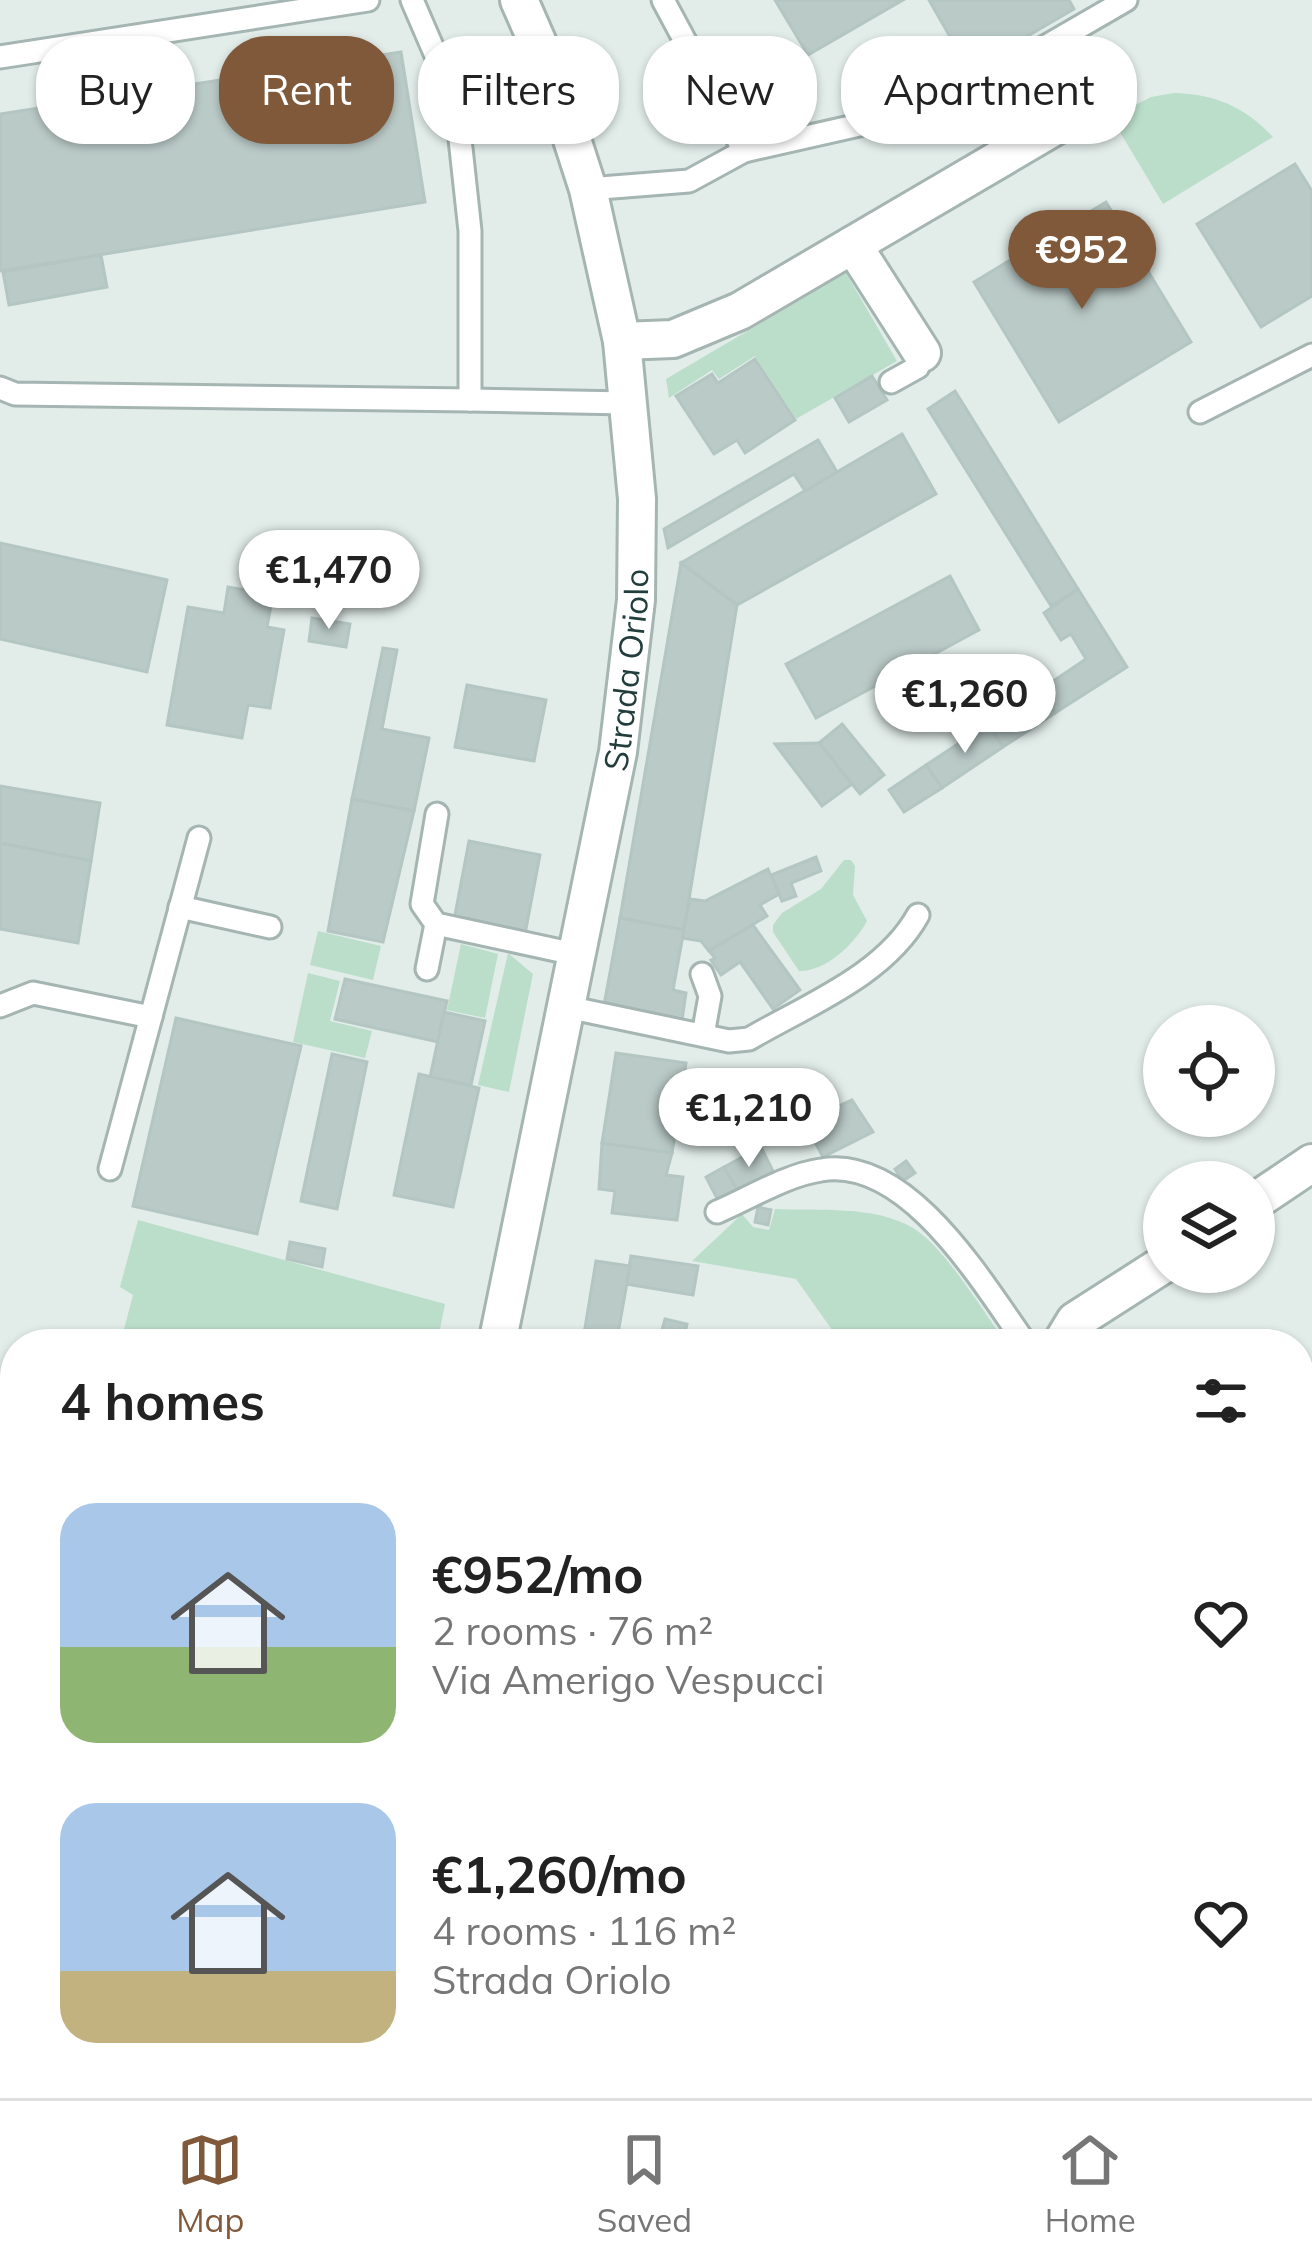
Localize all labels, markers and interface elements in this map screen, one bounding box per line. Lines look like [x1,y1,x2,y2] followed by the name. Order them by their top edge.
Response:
[36,36,195,144] chip: Buy
[219,36,394,144] chip: Rent
[418,36,619,144] chip: Filters
[643,36,817,144] chip: New
[841,36,1137,144] chip: Apartment
[1011,210,1153,312] pin: €952
[1035,224,1129,273] text: €952
[231,530,427,632] pin: €1,470
[266,544,392,593] text: €1,470
[594,569,656,774] street label: Strada Oriolo
[867,654,1063,756] pin: €1,260
[902,668,1028,717] text: €1,260
[1143,1005,1275,1293] map controls
[1143,1005,1275,1137] button: locate
[651,1068,847,1170] pin: €1,210
[686,1082,812,1131] text: €1,210
[1143,1161,1275,1293] button: layers
[1188,1368,1254,1434] icon: filters
[60,1369,265,1433] text: 4 homes
[432,1542,644,1606] text: €952/mo
[156,1551,300,1695] icon: home
[1188,1590,1254,1656] icon: heart
[432,1606,713,1655] text: 2 rooms · 76 m²
[432,1655,825,1704] text: Via Amerigo Vespucci
[432,1842,687,1906] text: €1,260/mo
[156,1851,300,1995] icon: home
[1188,1890,1254,1956] icon: heart
[432,1906,736,1955] text: 4 rooms · 116 m²
[432,1955,672,2004] text: Strada Oriolo
[176,2127,244,2240] tab: Map
[597,2127,692,2240] tab: Saved
[1045,2127,1136,2240] tab: Home

